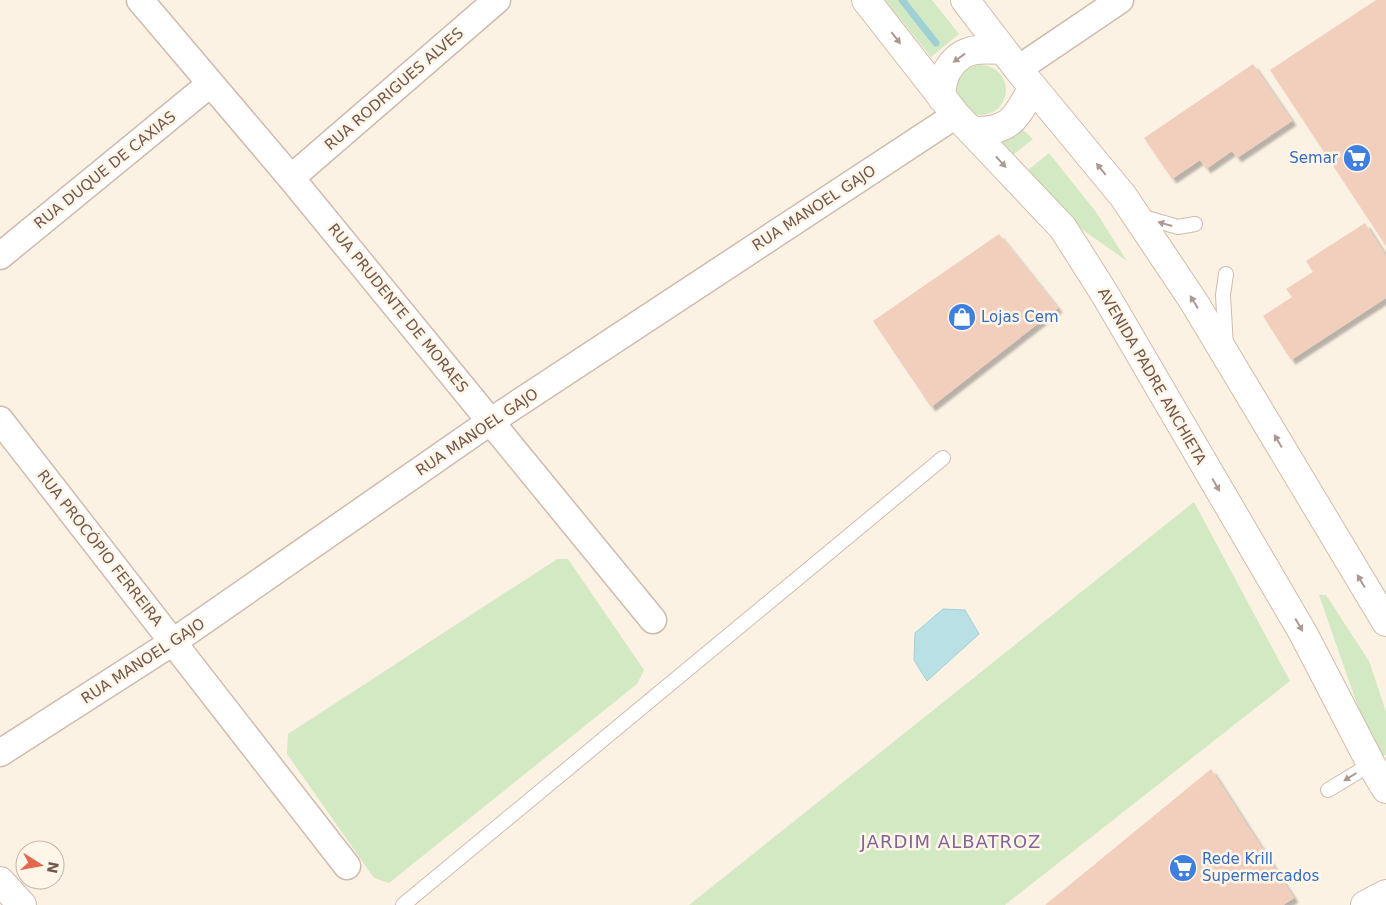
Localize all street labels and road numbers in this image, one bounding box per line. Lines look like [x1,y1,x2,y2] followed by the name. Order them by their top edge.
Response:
[321,24,467,154] street label: RUA RODRIGUES ALVES
[31,107,179,233] street label: RUA DUQUE DE CAXIAS
[749,161,879,255] street label: RUA MANOEL GAJO
[324,220,472,396] street label: RUA PRUDENTE DE MORAES
[1094,284,1210,468] street label: AVENIDA PADRE ANCHIETA
[413,384,541,480] street label: RUA MANOEL GAJO
[34,466,168,630] street label: RUA PROCÓPIO FERREIRA
[78,614,208,708] street label: RUA MANOEL GAJO

